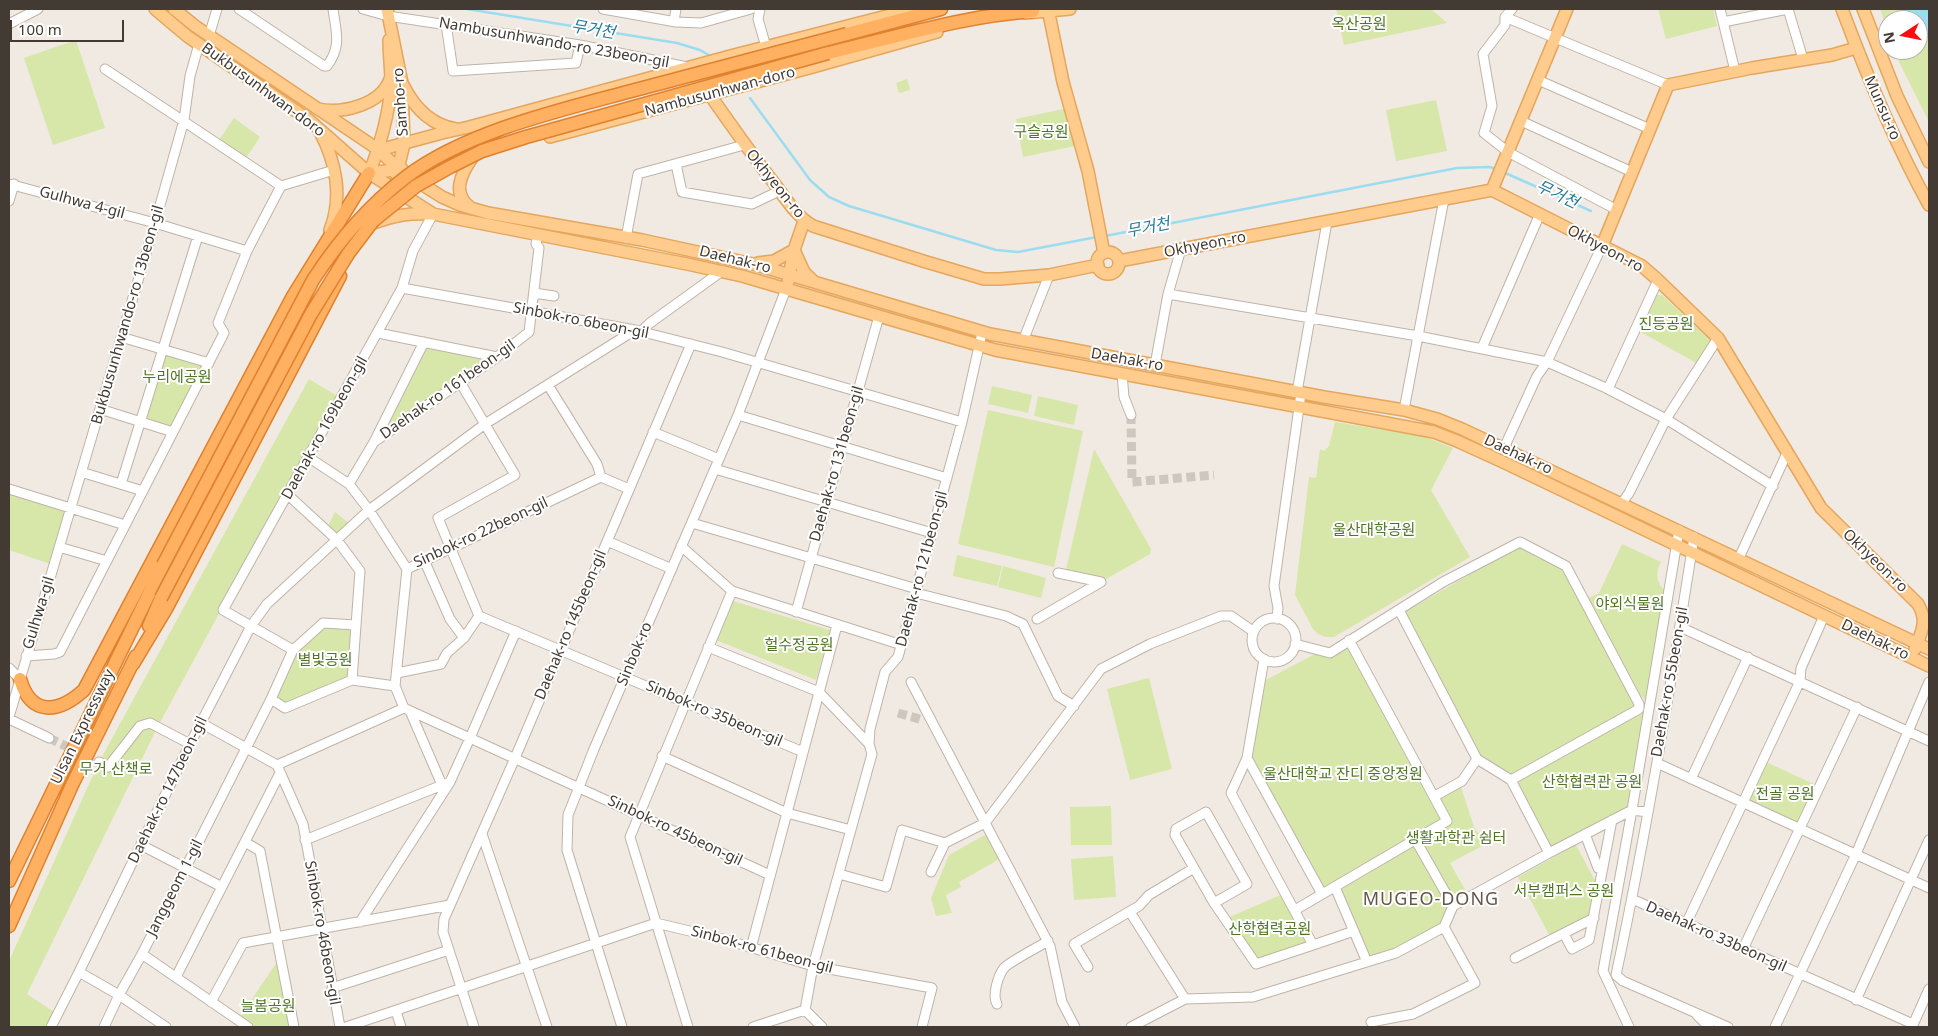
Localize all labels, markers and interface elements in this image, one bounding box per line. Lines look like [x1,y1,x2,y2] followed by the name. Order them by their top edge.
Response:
[12,10,126,42] scale bar
[1878,10,1928,60] north arrow
[437,14,671,72] street label: Nambusunhwando-ro 23beon-gil
[1331,16,1387,34] park label: 옥산공원
[570,17,616,43] water label: 무거천
[18,19,62,39] text: 100 m
[1878,30,1899,45] text: N
[198,39,328,141] street label: Bukbusunhwan-doro
[643,63,797,121] street label: Nambusunhwan-doro
[390,67,412,137] street label: Samho-ro
[1860,73,1904,143] street label: Munsu-ro
[1013,124,1069,142] park label: 구슬공원
[742,146,808,222] street label: Okhyeon-ro
[1533,177,1581,213] water label: 무거천
[37,183,127,223] street label: Gulhwa 4-gil
[88,203,168,427] street label: Bukbusunhwando-ro 13beon-gil
[1124,214,1172,242] water label: 무거천
[1564,222,1646,276] street label: Okhyeon-ro
[1162,228,1248,262] street label: Okhyeon-ro
[697,242,773,278] street label: Daehak-ro
[512,299,650,343] street label: Sinbok-ro 6beon-gil
[1638,316,1694,334] park label: 진등공원
[377,337,519,443] street label: Daehak-ro 161beon-gil
[1089,345,1165,375] street label: Daehak-ro
[278,353,372,503] street label: Daehak-ro 169beon-gil
[143,369,211,387] park label: 누리에공원
[806,384,868,544] street label: Daehak-ro 131beon-gil
[1481,431,1555,479] street label: Daehak-ro
[892,489,952,649] street label: Daehak-ro 121beon-gil
[411,494,551,572] street label: Sinbok-ro 22beon-gil
[1333,522,1415,540] park label: 울산대학공원
[1839,526,1911,596] street label: Okhyeon-ro
[531,547,611,703] street label: Daehak-ro 145beon-gil
[19,574,59,652] street label: Gulhwa-gil
[1596,596,1664,614] park label: 야외식물원
[1648,605,1692,759] street label: Daehak-ro 55beon-gil
[1838,616,1912,664] street label: Daehak-ro
[614,619,656,689] street label: Sinbok-ro
[765,637,833,655] park label: 헐수정공원
[297,652,353,670] park label: 별빛공원
[47,667,119,787] street label: Ulsan Expressway
[643,677,785,751] street label: Sinbok-ro 35beon-gil
[125,714,211,866] street label: Daehak-ro 147beon-gil
[80,761,152,779] park label: 무거 산책로
[1263,766,1423,784] park label: 울산대학교 잔디 중앙정원
[1542,774,1642,792] park label: 산학협력관 공원
[1755,786,1815,804] park label: 전골 공원
[605,792,745,870] street label: Sinbok-ro 45beon-gil
[1406,830,1506,848] park label: 생활과학관 쉼터
[143,837,207,939] street label: Janggeom 1-gil
[300,859,344,1007] street label: Sinbok-ro 46beon-gil
[1514,883,1614,901] park label: 서부캠퍼스 공원
[1362,889,1500,911] district label: MUGEO-DONG
[1643,898,1789,976] street label: Daehak-ro 33beon-gil
[1229,921,1311,939] park label: 산학협력공원
[689,922,835,978] street label: Sinbok-ro 61beon-gil
[240,998,296,1016] park label: 늘봄공원

